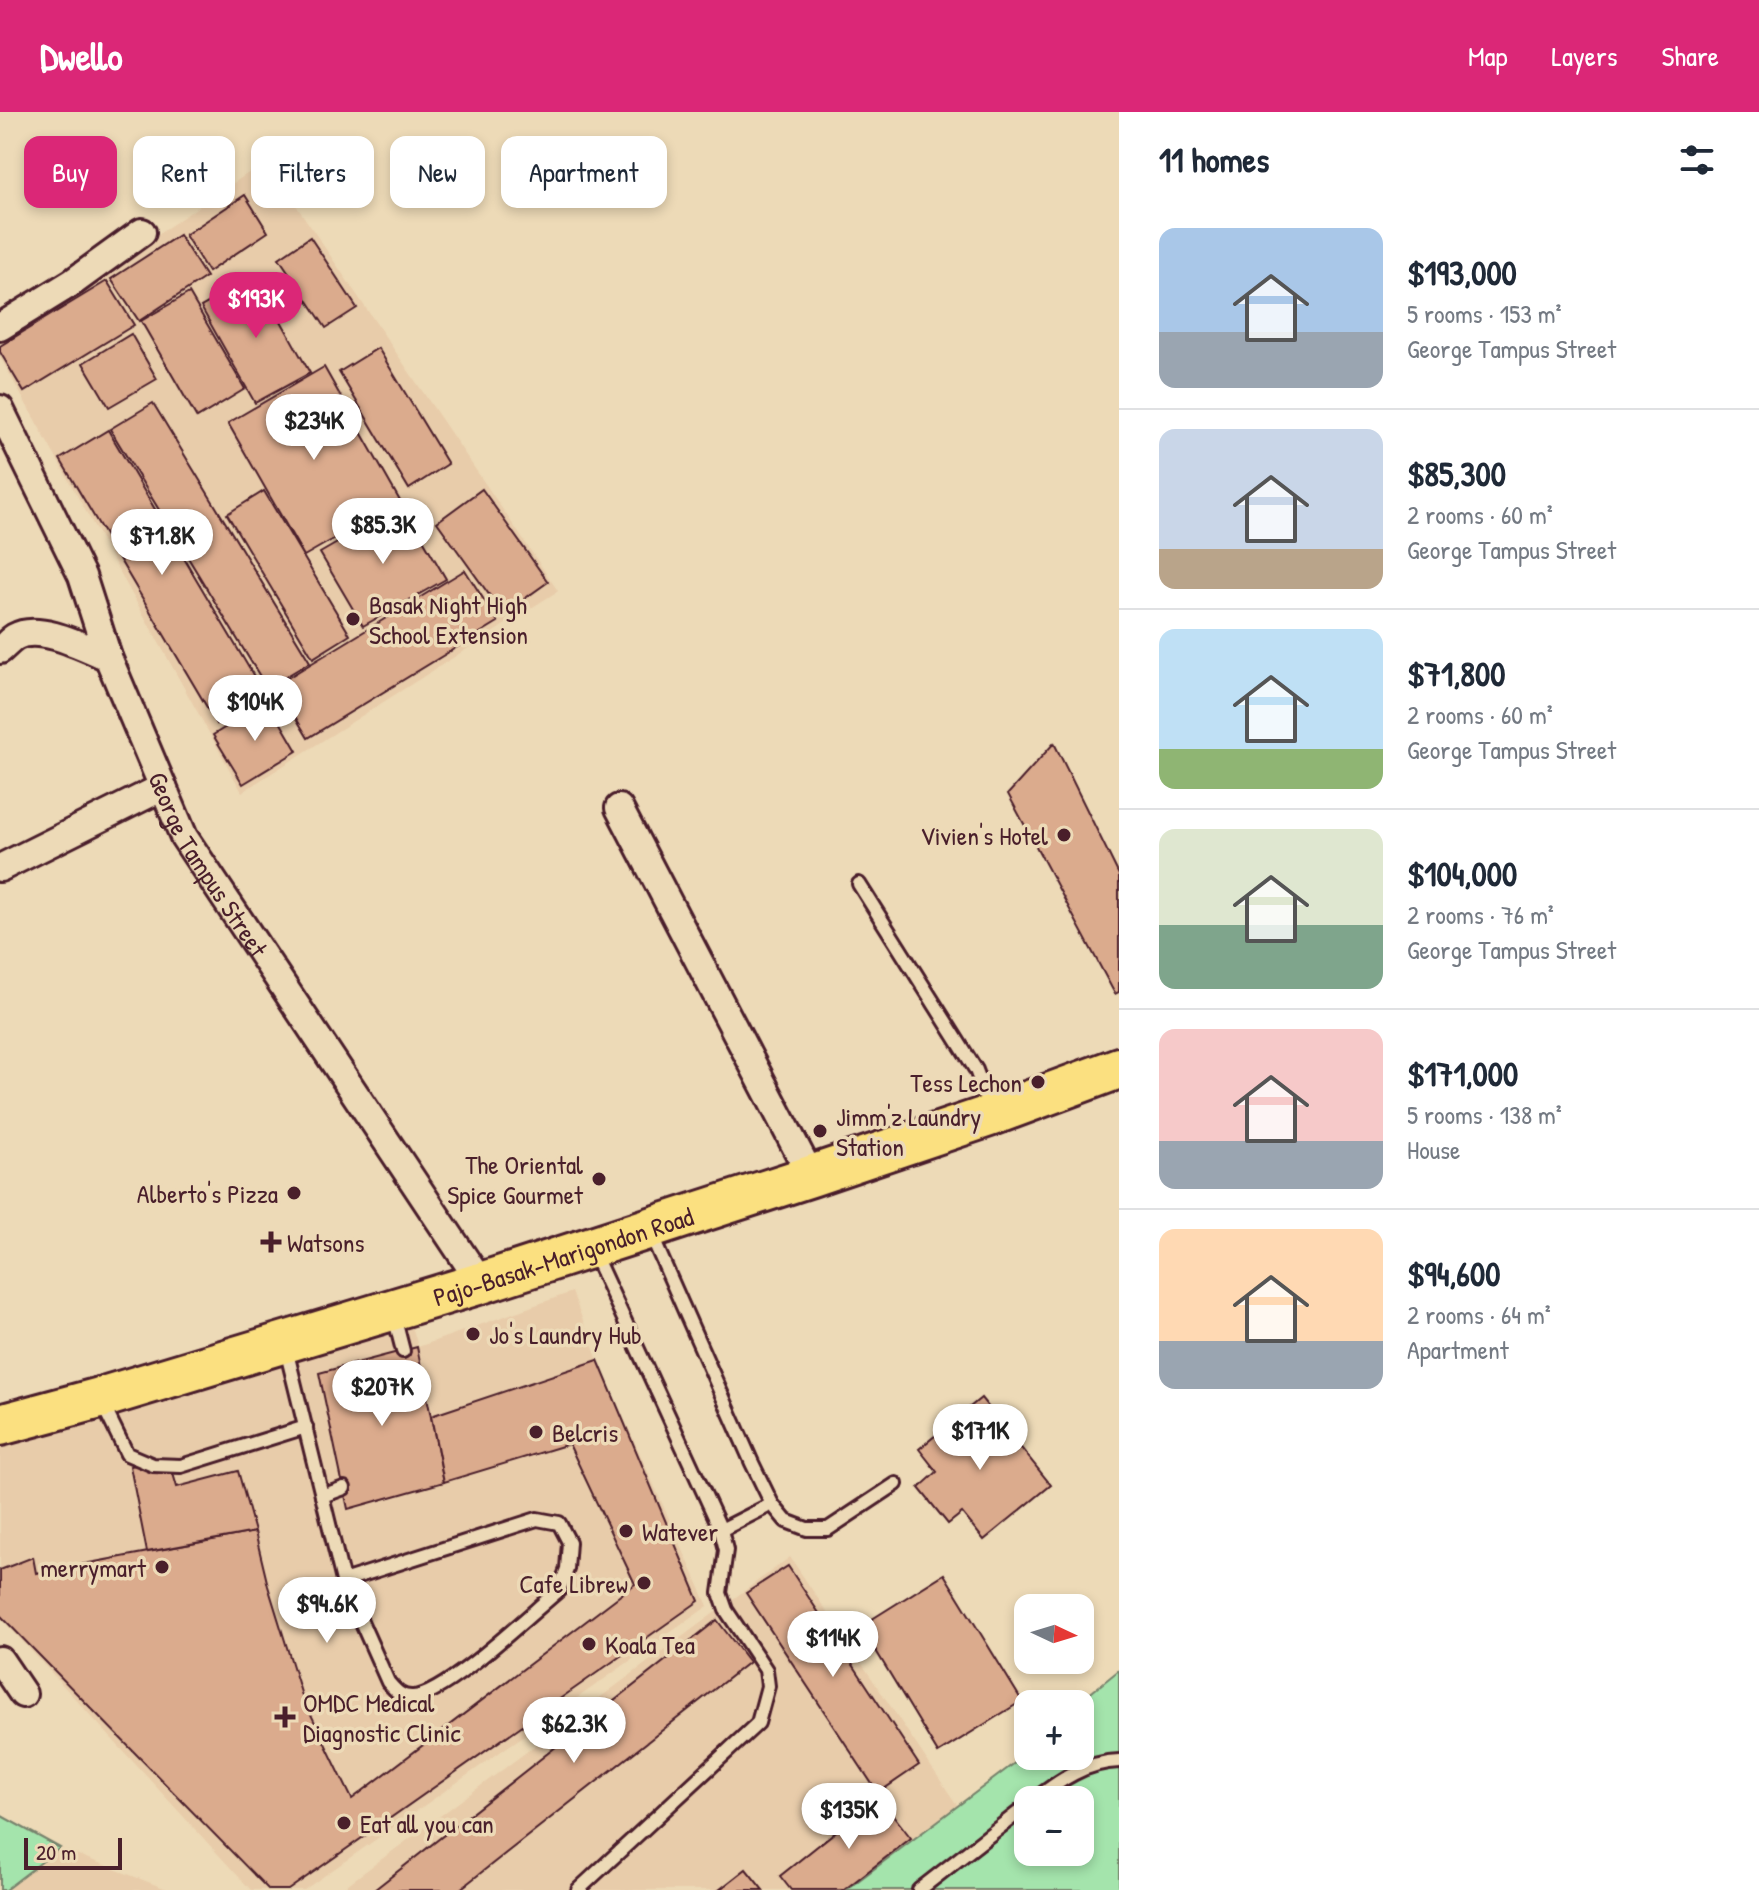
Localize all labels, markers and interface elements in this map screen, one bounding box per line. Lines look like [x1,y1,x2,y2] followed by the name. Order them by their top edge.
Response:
[40,30,122,82] text: Dwello
[1468,37,1508,75] text: Map
[1552,37,1617,75] text: Layers
[1661,37,1719,75] text: Share
[24,136,117,208] chip: Buy
[133,136,235,208] chip: Rent
[251,136,374,208] chip: Filters
[390,136,485,208] chip: New
[501,136,667,208] chip: Apartment
[1159,137,1269,183] text: 11 homes
[1675,138,1719,182] icon: filters
[1407,250,1517,296] text: $193,000
[1223,260,1319,356] icon: home
[200,272,312,340] pin: $193K
[227,280,285,315] text: $193K
[1407,296,1562,331] text: 5 rooms · 153 m²
[1407,331,1616,366] text: George Tampus Street
[258,394,370,462] pin: $234K
[284,402,344,437] text: $234K
[1407,451,1506,497] text: $85,300
[1223,461,1319,557] icon: home
[1407,497,1553,532] text: 2 rooms · 60 m²
[318,498,448,566] pin: $85.3K
[350,506,416,541] text: $85.3K
[97,509,227,577] pin: $71.8K
[129,517,195,552] text: $71.8K
[1407,532,1616,567] text: George Tampus Street
[369,587,528,652] place label: Basak Night High School Extension
[344,610,362,628] marker: Basak Night High School Extension
[1407,651,1505,697] text: $71,800
[1223,661,1319,757] icon: home
[199,675,311,743] pin: $104K
[226,683,284,718] text: $104K
[1407,697,1553,732] text: 2 rooms · 60 m²
[1407,732,1616,767] text: George Tampus Street
[141,766,277,964] street label: George Tampus Street
[920,818,1048,853] place label: Vivien's Hotel
[1055,826,1073,844] marker: Vivien's Hotel
[1407,851,1517,897] text: $104,000
[1223,861,1319,957] icon: home
[1407,897,1554,932] text: 2 rooms · 76 m²
[1407,932,1616,967] text: George Tampus Street
[1407,1051,1518,1097] text: $171,000
[1223,1061,1319,1157] icon: home
[910,1065,1022,1100] place label: Tess Lechon
[1029,1073,1047,1091] marker: Tess Lechon
[1407,1097,1562,1132] text: 5 rooms · 138 m²
[836,1099,981,1164] place label: Jimm'z Laundry Station
[811,1122,829,1140] marker: Jimm'z Laundry Station
[1407,1132,1460,1167] text: House
[447,1147,584,1212] place label: The Oriental Spice Gourmet
[590,1170,608,1188] marker: The Oriental Spice Gourmet
[137,1176,278,1211] place label: Alberto's Pizza
[285,1184,303,1202] marker: Alberto's Pizza
[429,1198,698,1314] street label: Pajo-Basak-Marigondon Road
[287,1225,364,1260] place label: Watsons
[262,1233,280,1251] marker: Watsons
[1407,1251,1500,1297] text: $94,600
[1223,1261,1319,1357] icon: home
[1407,1297,1551,1332] text: 2 rooms · 64 m²
[489,1317,642,1352] place label: Jo's Laundry Hub
[464,1325,482,1343] marker: Jo's Laundry Hub
[1407,1332,1509,1367] text: Apartment
[326,1360,438,1428] pin: $207K
[350,1368,414,1403] text: $207K
[924,1404,1036,1472] pin: $171K
[951,1412,1009,1447] text: $171K
[552,1415,618,1450] place label: Belcris
[527,1423,545,1441] marker: Belcris
[642,1514,718,1549] place label: Watever
[617,1522,635,1540] marker: Watever
[40,1550,147,1585] place label: merrymart
[153,1558,171,1576] marker: merrymart
[519,1566,628,1601] place label: Cafe Librew
[635,1574,653,1592] marker: Cafe Librew
[262,1577,392,1645] pin: $94.6K
[296,1585,358,1620] text: $94.6K
[1014,1594,1094,1674] north arrow
[1014,1594,1094,1866] map controls
[777,1611,889,1679] pin: $114K
[805,1619,861,1654] text: $114K
[605,1627,695,1662] place label: Koala Tea
[580,1635,598,1653] marker: Koala Tea
[303,1685,461,1750] place label: OMDC Medical Diagnostic Clinic
[1014,1690,1094,1770] button: +
[509,1697,639,1765] pin: $62.3K
[541,1705,607,1740] text: $62.3K
[274,1706,296,1728] marker: OMDC Medical Diagnostic Clinic
[793,1783,905,1851] pin: $135K
[1014,1786,1094,1866] button: −
[820,1791,878,1826] text: $135K
[360,1806,494,1841] place label: Eat all you can
[335,1814,353,1832] marker: Eat all you can
[24,1834,122,1870] scale bar
[36,1837,76,1867] text: 20 m

